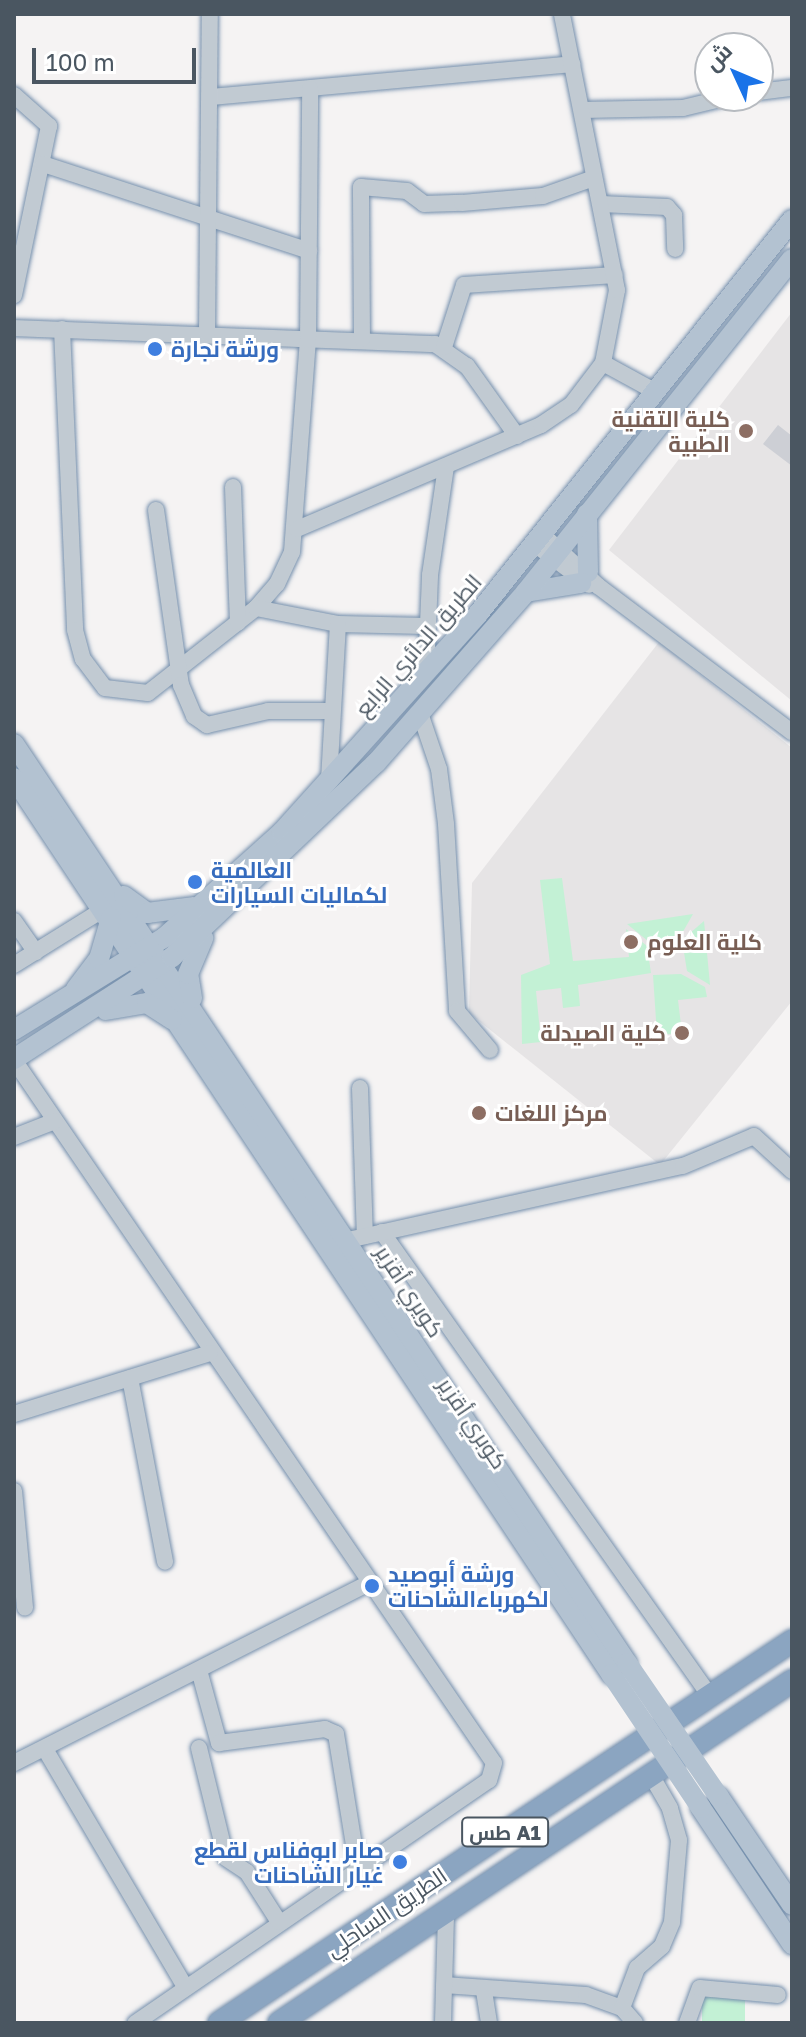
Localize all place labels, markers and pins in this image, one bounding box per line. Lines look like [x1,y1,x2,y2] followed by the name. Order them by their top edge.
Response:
[171,336,279,362] place label: ورشة نجارة
[146,340,164,358] marker: ورشة نجارة
[611,405,730,456] place label: كلية التقنية الطبية
[737,422,755,440] marker: كلية التقنية الطبية
[211,856,387,908] place label: العالمية لكماليات السيارات
[186,873,204,891] marker: العالمية لكماليات السيارات
[647,929,762,955] place label: كلية العلوم
[622,933,640,951] marker: كلية العلوم
[540,1020,666,1046] place label: كلية الصيدلة
[673,1024,691,1042] marker: كلية الصيدلة
[495,1100,608,1126] place label: مركز اللغات
[470,1104,488,1122] marker: مركز اللغات
[388,1560,549,1612] place label: ورشة أبوصيد لكهرباءالشاحنات
[363,1577,381,1595] marker: ورشة أبوصيد لكهرباءالشاحنات
[194,1836,384,1888] place label: صابر ابوفناس لقطع غيار الشاحنات
[391,1853,409,1871] marker: صابر ابوفناس لقطع غيار الشاحنات

